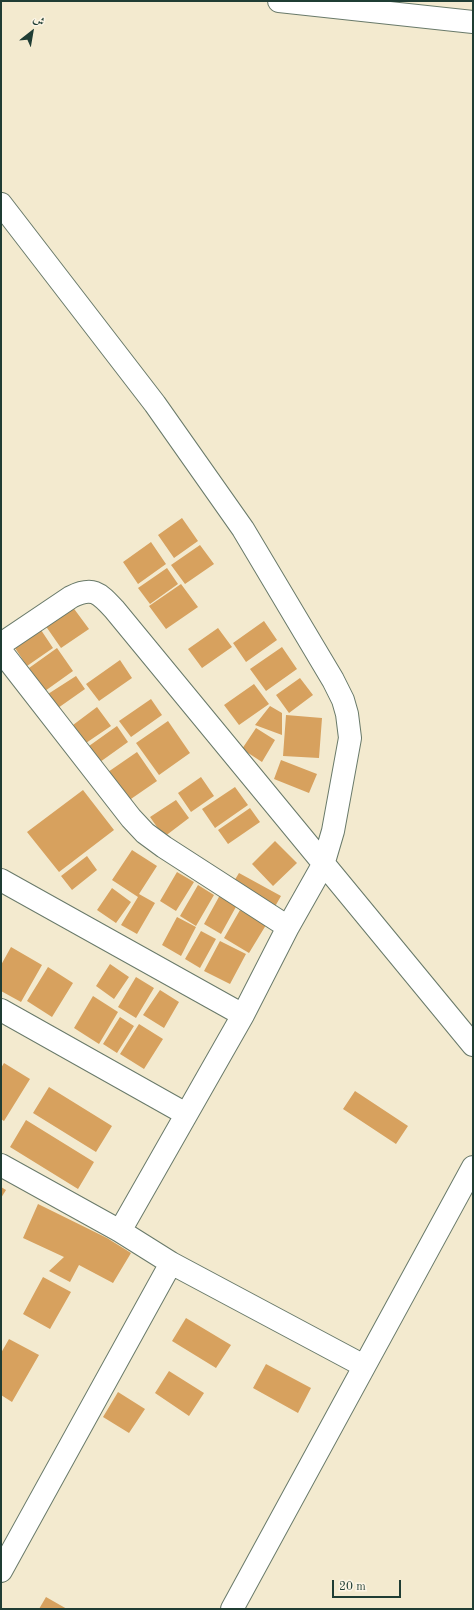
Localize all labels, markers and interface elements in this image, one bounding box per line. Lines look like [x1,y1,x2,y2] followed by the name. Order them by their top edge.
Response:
[12,12,52,52] north arrow
[31,14,46,29] text: ش
[334,1572,403,1598] scale bar
[339,1581,366,1593] text: 20 m

